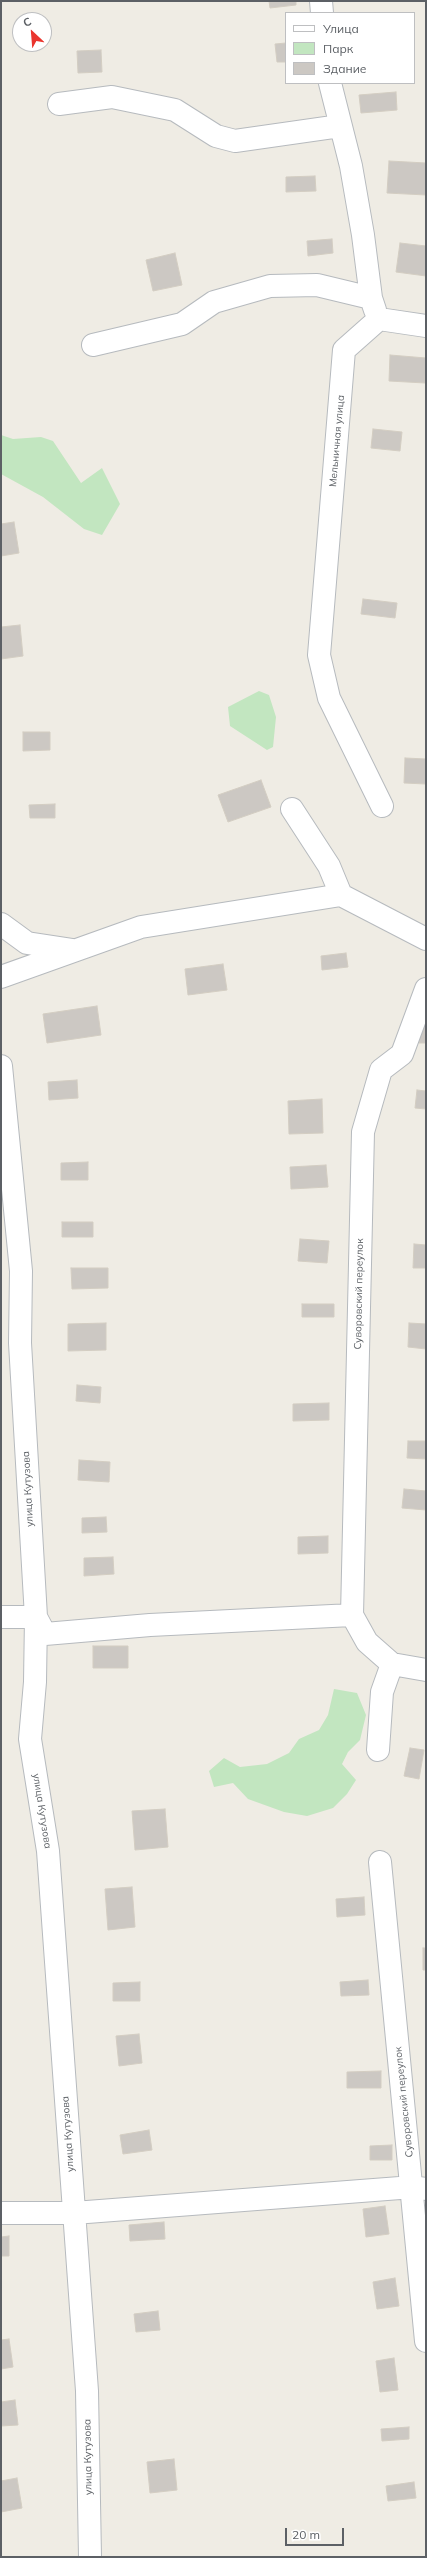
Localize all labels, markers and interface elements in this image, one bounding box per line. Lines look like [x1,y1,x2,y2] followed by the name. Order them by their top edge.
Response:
[12,12,52,52] north arrow
[285,12,415,84] legend
[21,14,34,30] text: С
[323,21,359,36] text: Улица
[323,41,353,56] text: Парк
[323,61,366,76] text: Здание
[327,394,347,488] street label: Мельничная улица
[352,1238,366,1350] street label: Суворовский переулок
[20,1451,36,1527] street label: улица Кутузова
[30,1773,54,1849] street label: улица Кутузова
[392,2046,416,2158] street label: Суворовский переулок
[59,2096,77,2172] street label: улица Кутузова
[81,2419,95,2495] street label: улица Кутузова
[287,2520,346,2546] scale bar
[292,2527,320,2542] text: 20 m

